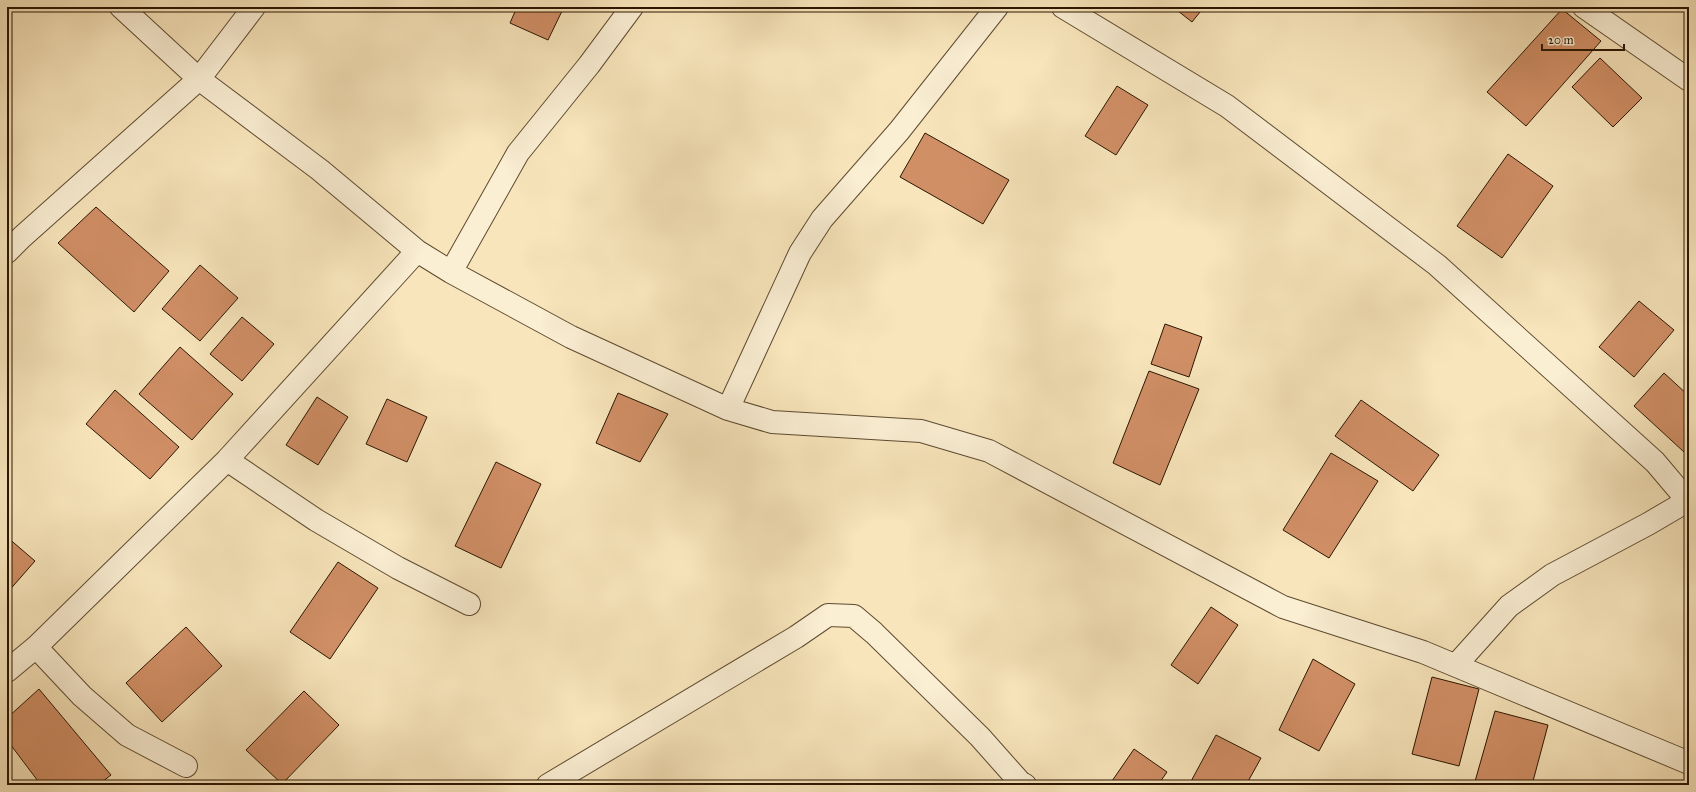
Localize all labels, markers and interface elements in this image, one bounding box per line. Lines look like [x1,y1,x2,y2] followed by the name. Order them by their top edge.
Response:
[1542,26,1624,52] scale bar
[1548,33,1574,47] text: 20 m

